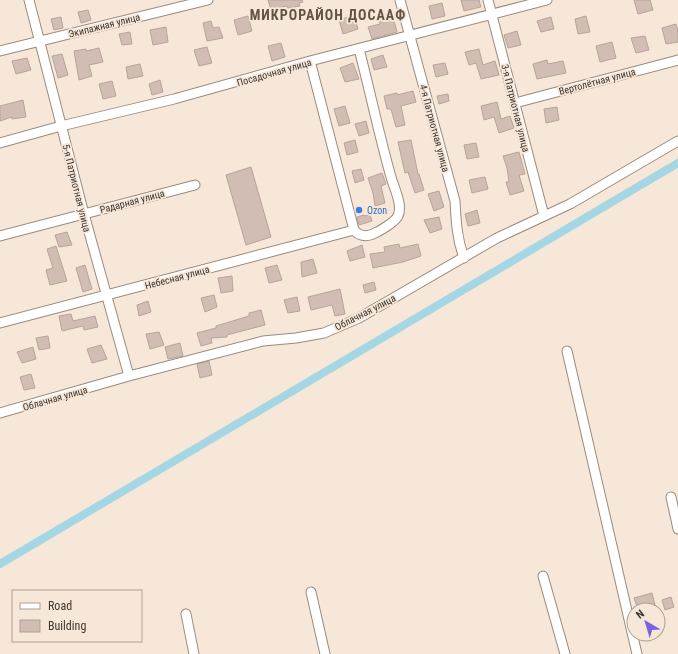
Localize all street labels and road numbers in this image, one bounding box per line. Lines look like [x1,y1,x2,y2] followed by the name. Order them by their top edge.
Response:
[67,11,141,40] street label: Экипажная улица
[236,57,313,88] street label: Посадочная улица
[499,63,532,153] street label: 3-я Патриотная улица
[558,66,637,97] street label: Вертолётная улица
[418,83,452,173] street label: 4-я Патриотная улица
[60,143,93,233] street label: 5-я Патриотная улица
[99,188,166,215] street label: Радарная улица
[144,264,211,291] street label: Небесная улица
[333,292,398,332] street label: Облачная улица
[22,384,89,413] street label: Облачная улица

